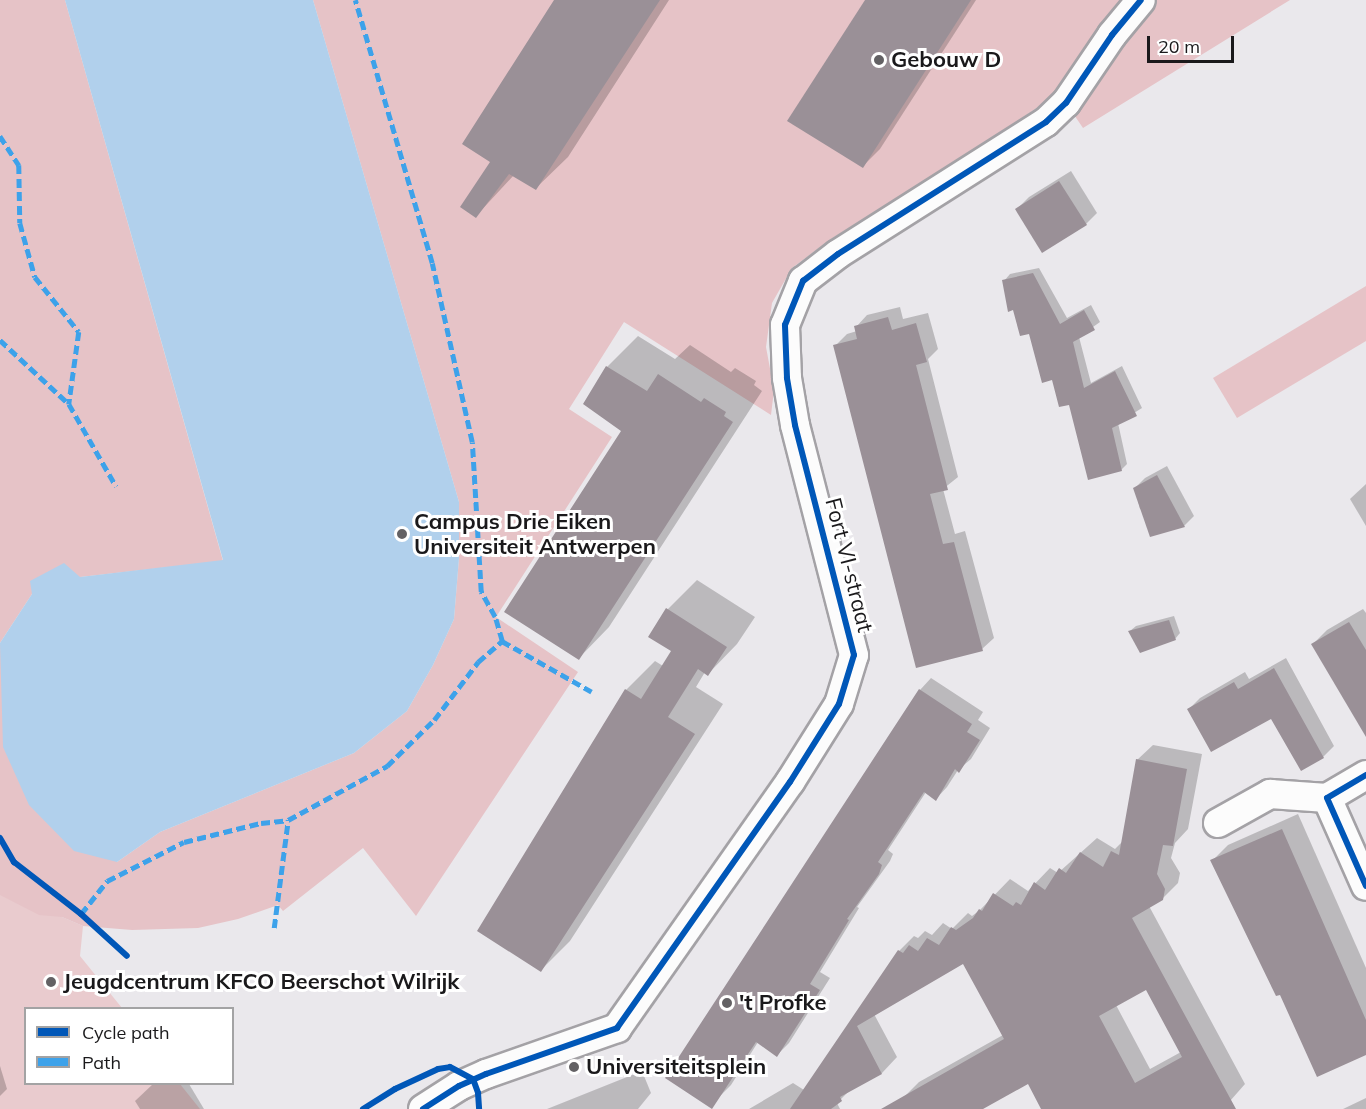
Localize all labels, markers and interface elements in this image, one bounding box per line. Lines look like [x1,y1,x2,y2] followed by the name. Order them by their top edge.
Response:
[1150,24,1237,62] scale bar
[1158,35,1200,58] text: 20 m
[891,47,1001,73] place label: Gebouw D
[872,53,886,67] marker: Gebouw D
[820,495,878,635] street label: Fort VI-straat
[414,508,656,560] place label: Campus Drie Eiken Universiteit Antwerpen
[395,527,409,541] marker: Campus Drie Eiken Universiteit Antwerpen
[63,969,459,995] place label: Jeugdcentrum KFCO Beerschot Wilrijk
[44,975,58,989] marker: Jeugdcentrum KFCO Beerschot Wilrijk
[739,990,827,1016] place label: 't Profke
[720,996,734,1010] marker: 't Profke
[24,1007,234,1085] legend
[82,1021,169,1044] text: Cycle path
[82,1051,121,1074] text: Path
[586,1054,766,1080] place label: Universiteitsplein
[567,1060,581,1074] marker: Universiteitsplein

